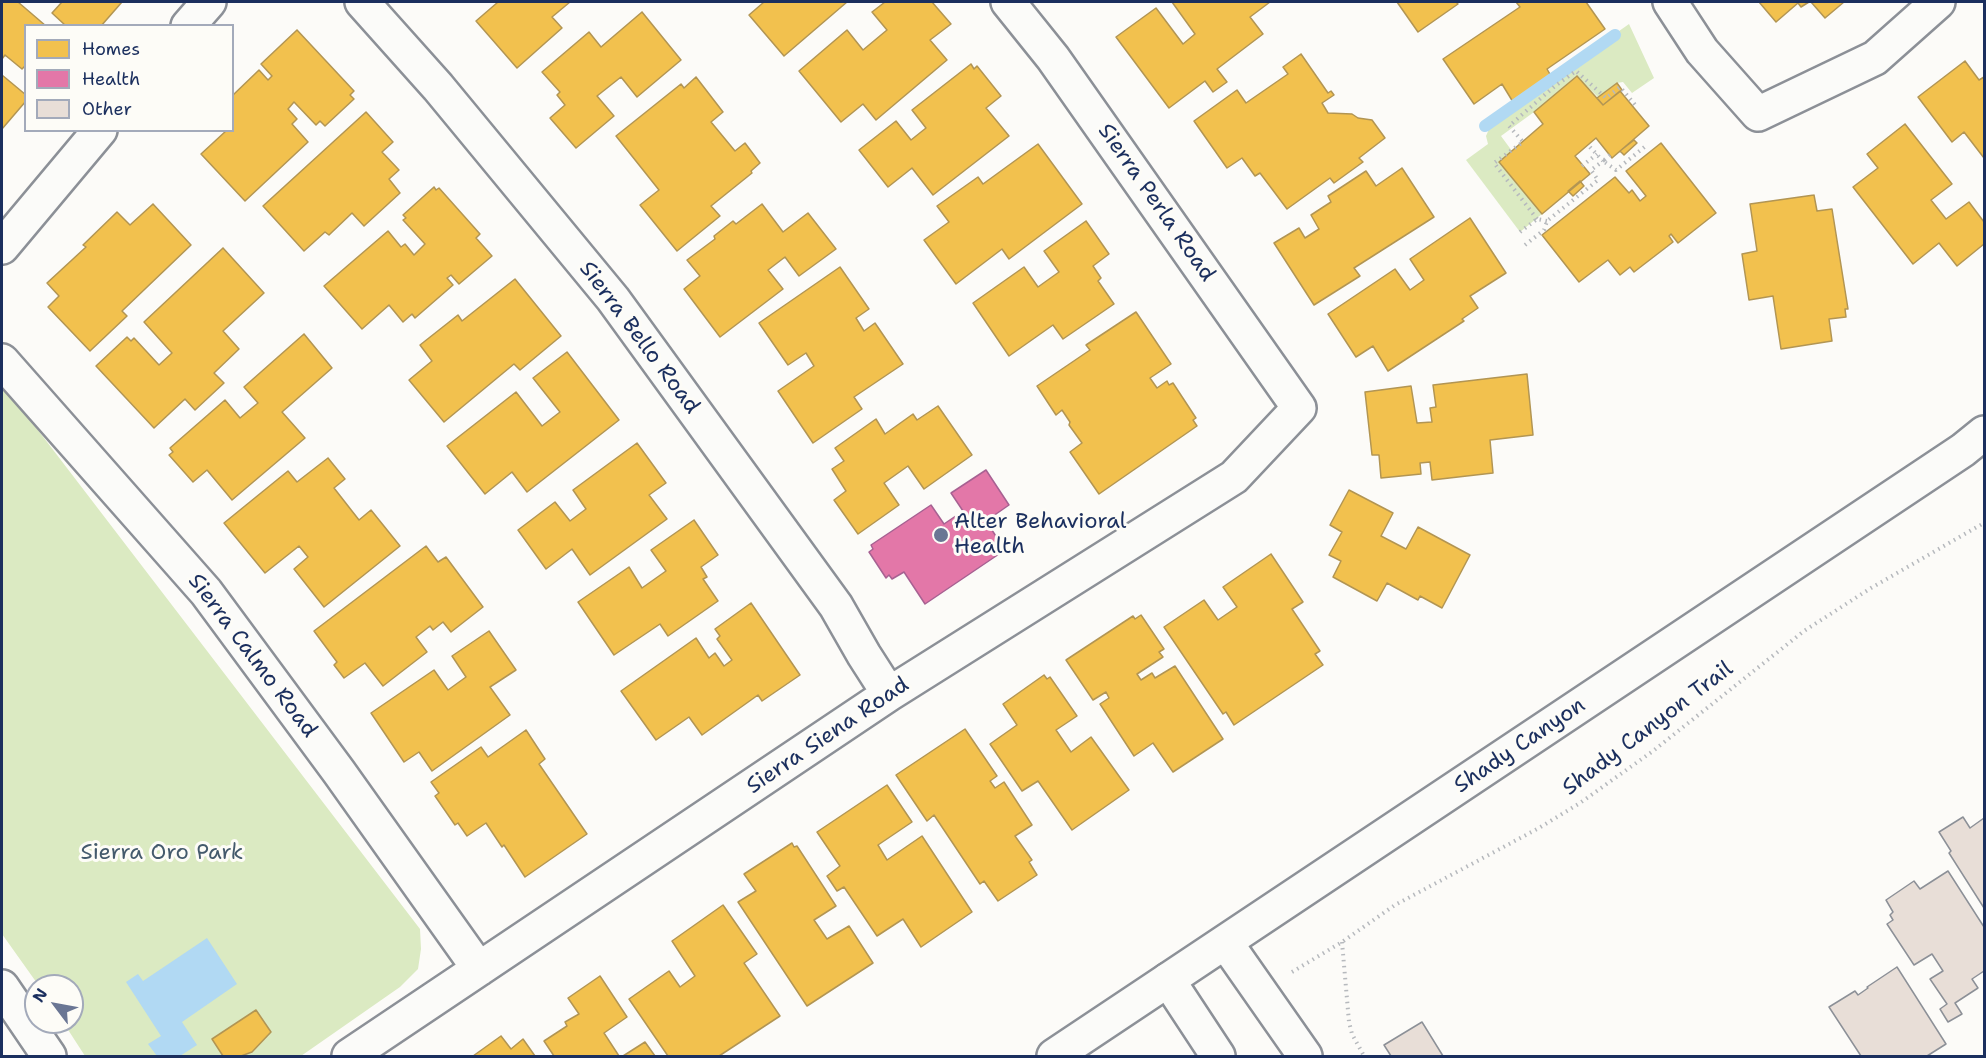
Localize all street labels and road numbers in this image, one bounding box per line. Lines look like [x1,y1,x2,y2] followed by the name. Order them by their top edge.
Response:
[1092,119,1220,287] street label: Sierra Perla Road
[573,257,705,419] street label: Sierra Bello Road
[182,569,322,743] street label: Sierra Calmo Road
[1557,656,1739,802] street label: Shady Canyon Trail
[742,672,914,800] street label: Sierra Siena Road
[1449,692,1591,800] street label: Shady Canyon

